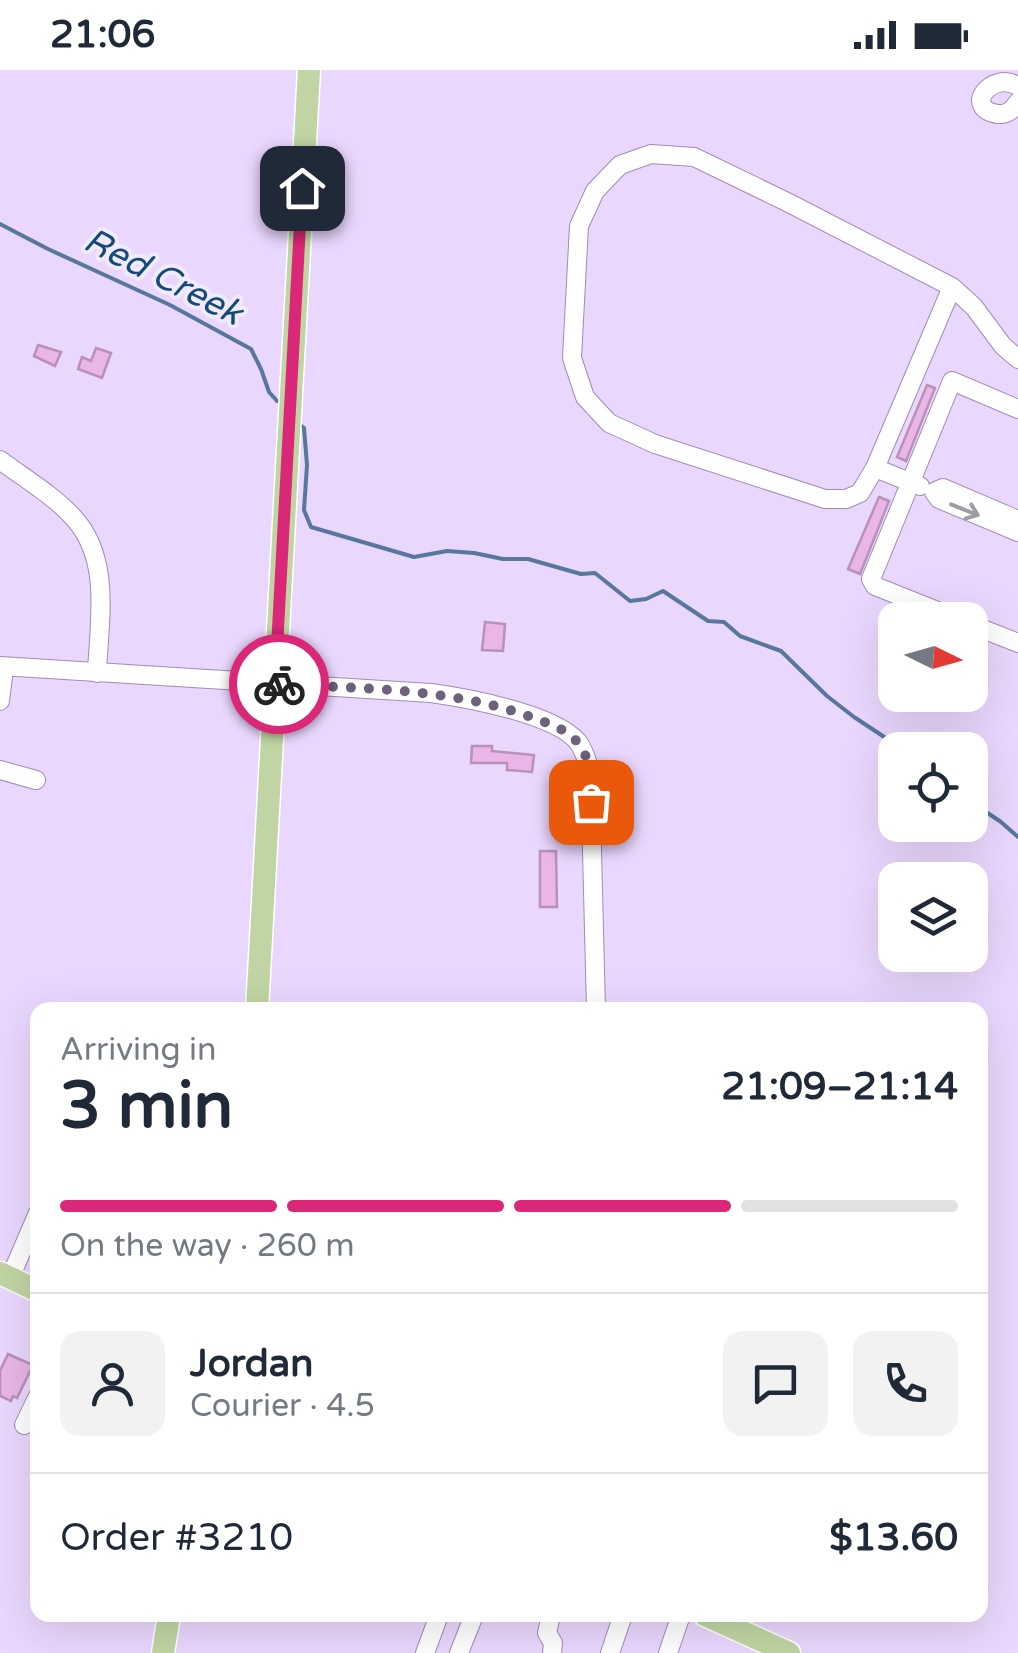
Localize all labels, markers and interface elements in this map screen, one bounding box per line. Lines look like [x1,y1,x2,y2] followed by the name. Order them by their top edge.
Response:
[50,12,155,58] text: 21:06
[260,146,345,231] pin
[275,161,330,216] icon: home
[77,219,252,336] water label: Red Creek
[949,502,979,520] one-way arrow
[878,602,988,712] north arrow
[878,602,988,972] map controls
[229,634,329,734] courier
[252,657,307,712] icon: bike
[878,732,988,842] button: locate
[549,760,634,845] pin
[564,775,619,830] icon: bag
[878,862,988,972] button: layers
[60,1031,217,1069] text: Arriving in
[721,1064,958,1110] text: 21:09–21:14
[60,1067,233,1146] text: 3 min
[60,1227,355,1265] text: On the way · 260 m
[60,1331,165,1436] button: person
[723,1331,828,1436] button: chat
[853,1331,958,1436] button: phone
[190,1341,313,1387] text: Jordan
[190,1387,375,1425] text: Courier · 4.5
[60,1515,293,1561] text: Order #3210
[829,1515,958,1561] text: $13.60

